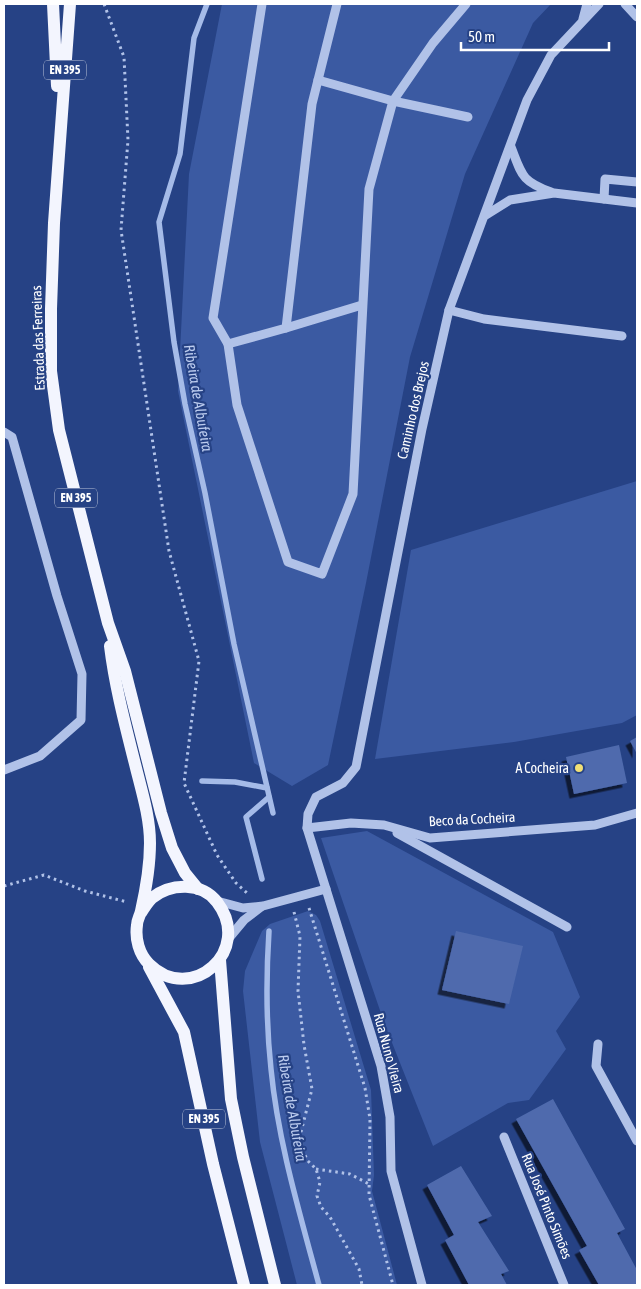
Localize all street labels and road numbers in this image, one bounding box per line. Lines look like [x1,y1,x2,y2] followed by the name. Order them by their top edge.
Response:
[44,60,86,80] road number: EN 395
[28,285,48,391] street label: Estrada das Ferreiras
[394,359,432,461] street label: Caminho dos Brejos
[55,488,97,508] road number: EN 395
[428,809,516,829] street label: Beco da Cocheira
[371,1011,407,1095] street label: Rua Nuno Vieira
[183,1110,225,1128] road number: EN 395
[519,1151,576,1261] street label: Rua José Pinto Simões

